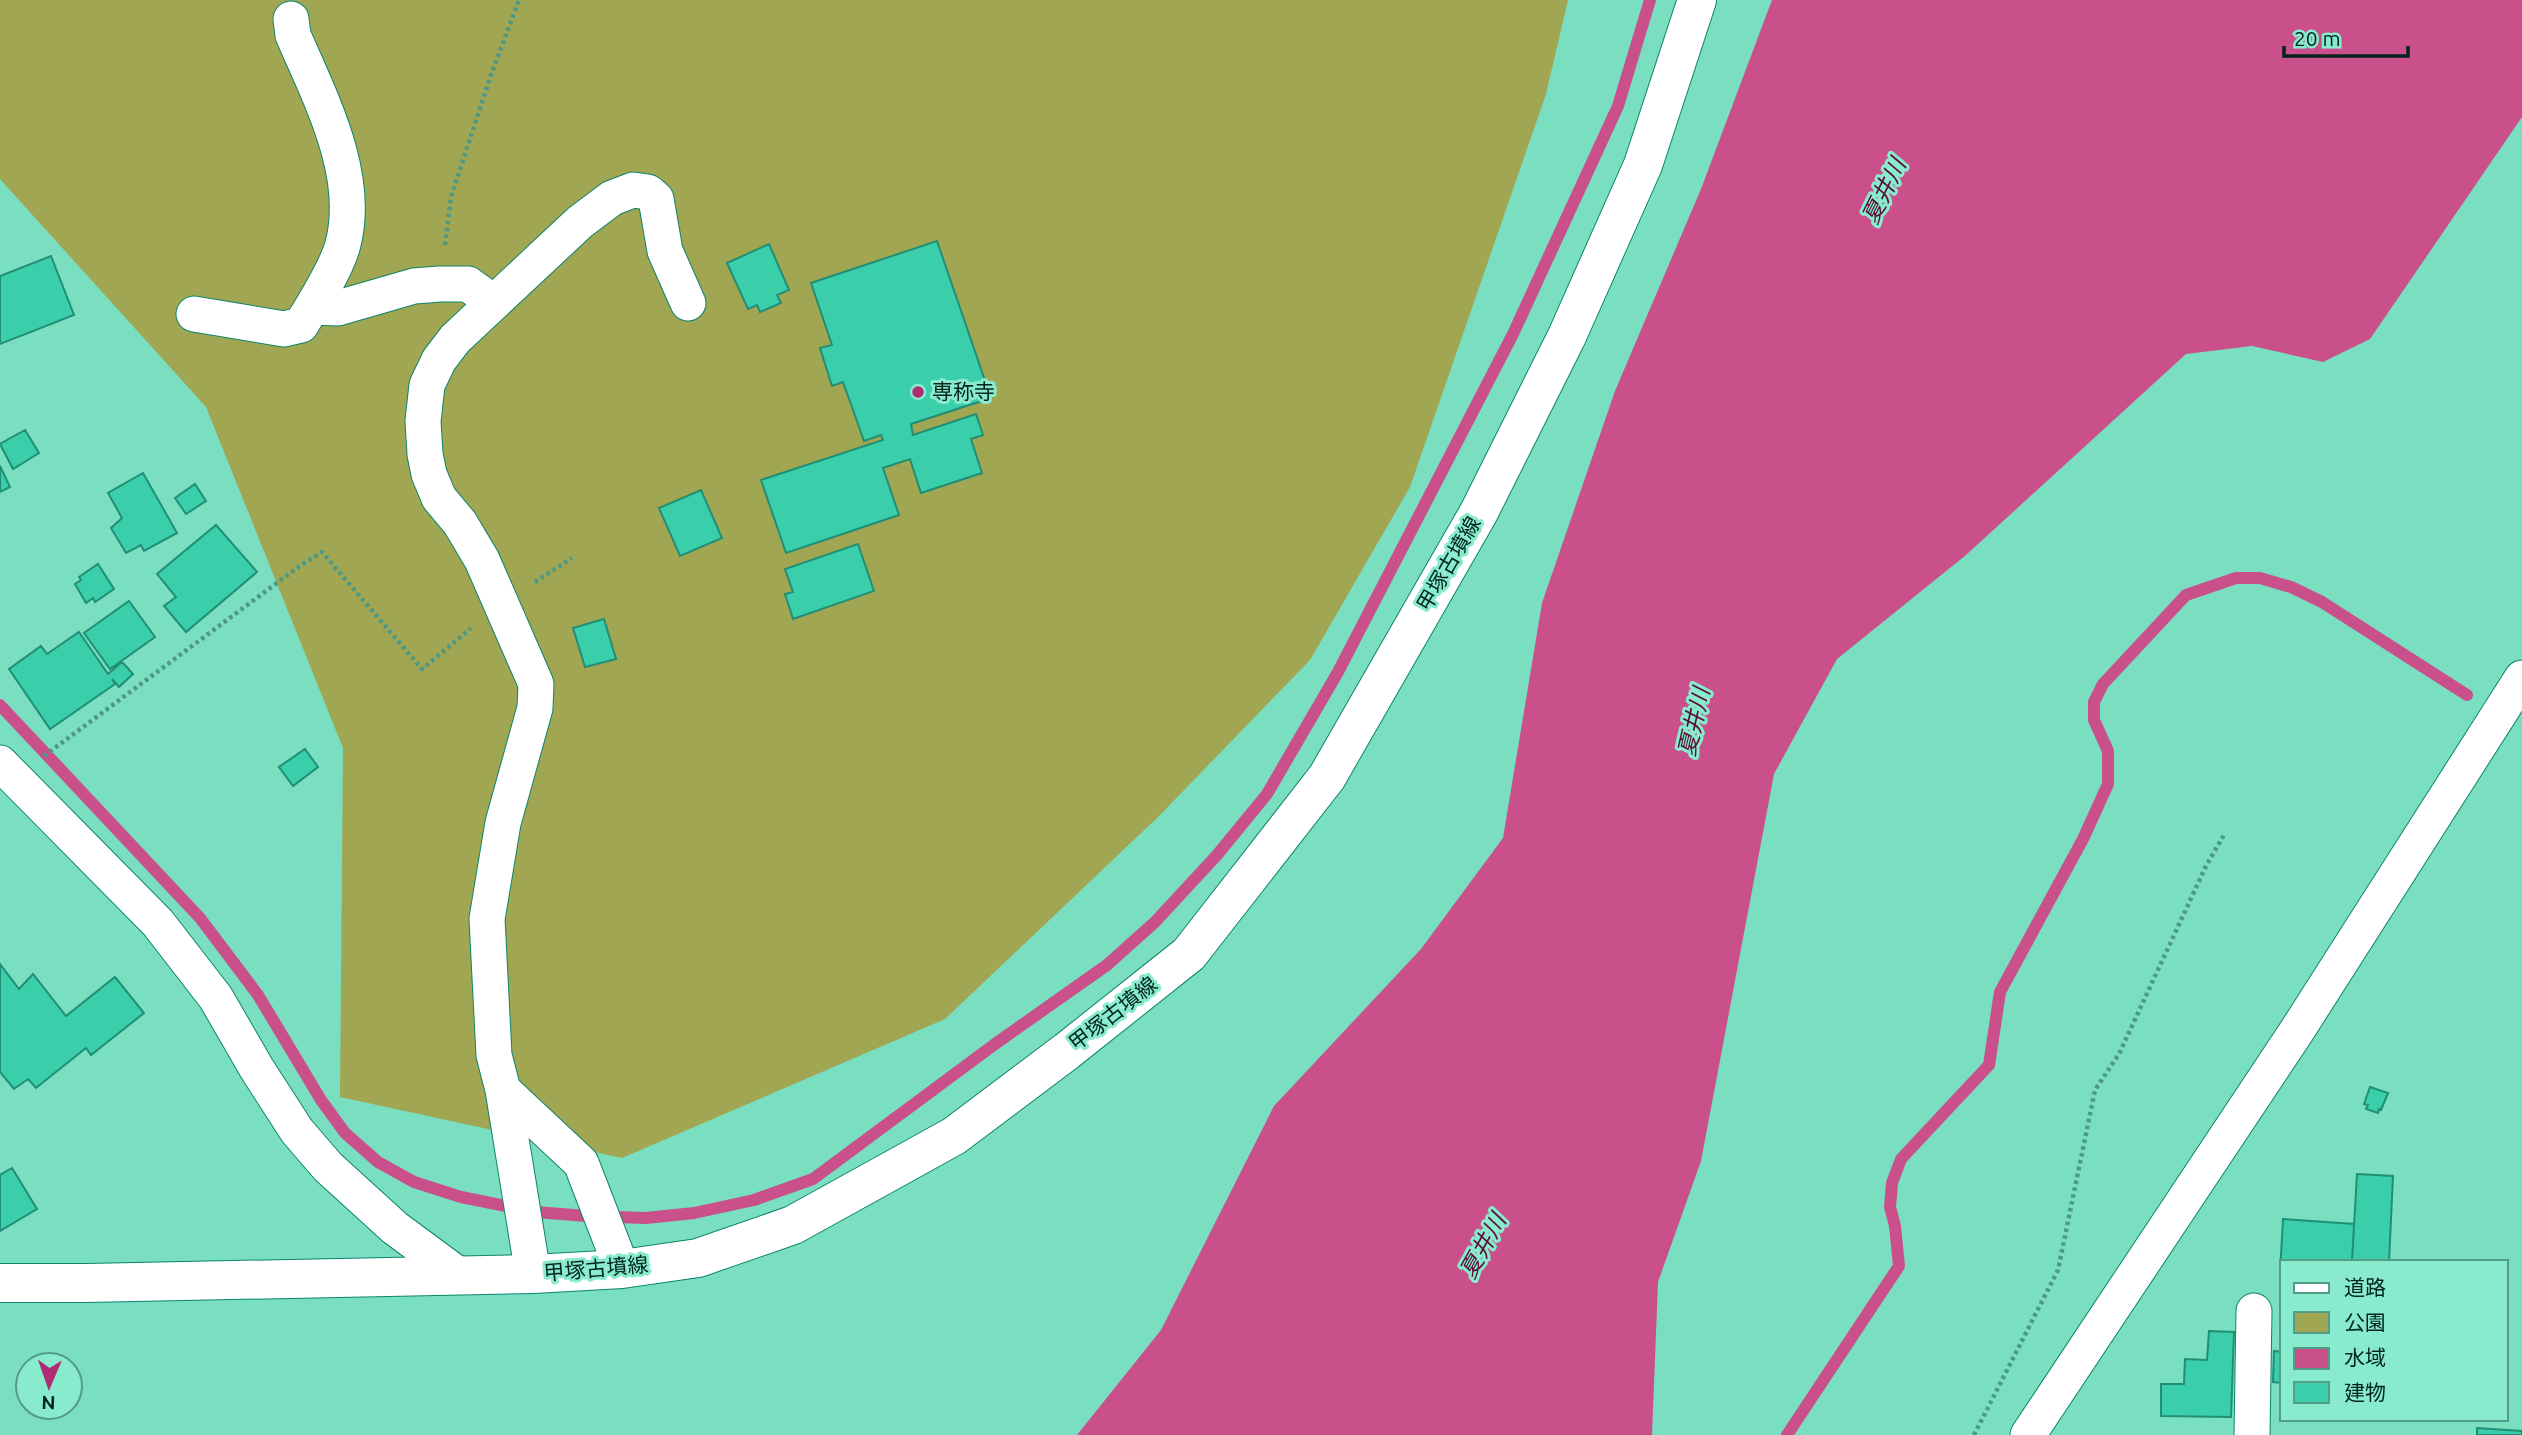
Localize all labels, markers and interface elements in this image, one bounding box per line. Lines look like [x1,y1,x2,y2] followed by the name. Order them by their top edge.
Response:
[2284,14,2408,58] scale bar
[2294,26,2341,50] text: 20 m
[1857,152,1911,227] water label: 夏井川
[932,379,995,403] place label: 専称寺
[910,384,926,400] marker: 専称寺
[1411,512,1485,615] street label: 甲塚古墳線
[1674,683,1714,758] water label: 夏井川
[1064,971,1161,1055] street label: 甲塚古墳線
[1455,1207,1512,1282] water label: 夏井川
[543,1251,649,1285] street label: 甲塚古墳線
[2280,1260,2508,1421] legend
[2344,1275,2386,1299] text: 道路
[2344,1310,2386,1334] text: 公園
[2344,1345,2386,1369] text: 水域
[14,1351,84,1421] north arrow
[2344,1380,2386,1404] text: 建物
[41,1392,56,1414] text: N

